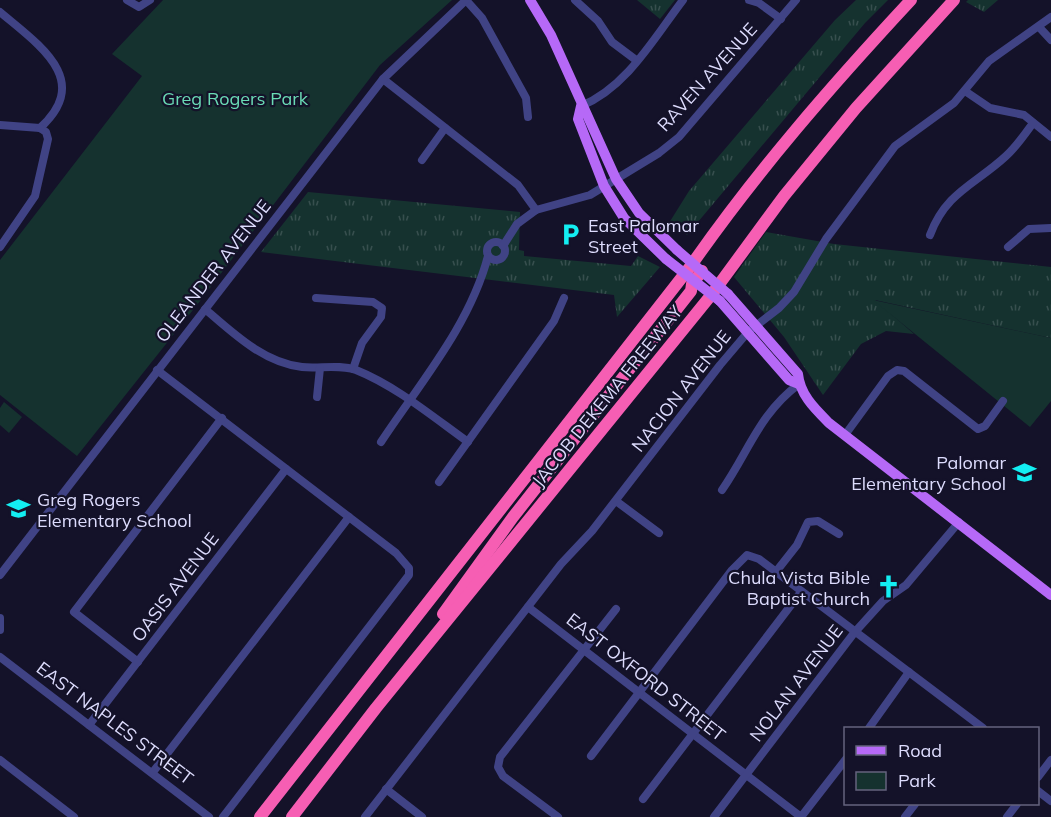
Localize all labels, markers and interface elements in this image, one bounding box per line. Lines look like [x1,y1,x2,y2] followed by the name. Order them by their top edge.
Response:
[652,18,762,136] street label: RAVEN AVENUE
[162,87,309,110] park label: Greg Rogers Park
[150,195,276,347] street label: OLEANDER AVENUE
[588,214,699,258] place label: East Palomar Street
[557,222,583,248] parking icon: East Palomar Street
[527,300,688,491] street label: JACOB DEKEMA FREEWAY
[626,326,736,456] street label: NACION AVENUE
[851,451,1006,495] place label: Palomar Elementary School
[1011,459,1037,485] school or university icon: Palomar Elementary School
[37,488,192,532] place label: Greg Rogers Elementary School
[6,496,32,522] school or university icon: Greg Rogers Elementary School
[126,528,224,646] street label: OASIS AVENUE
[728,566,870,610] place label: Chula Vista Bible Baptist Church
[875,574,901,600] church icon: Chula Vista Bible Baptist Church
[562,608,730,746] street label: EAST OXFORD STREET
[744,620,848,746] street label: NOLAN AVENUE
[32,656,198,790] street label: EAST NAPLES STREET
[844,727,1039,805] legend
[898,739,942,762] text: Road
[898,769,937,792] text: Park

